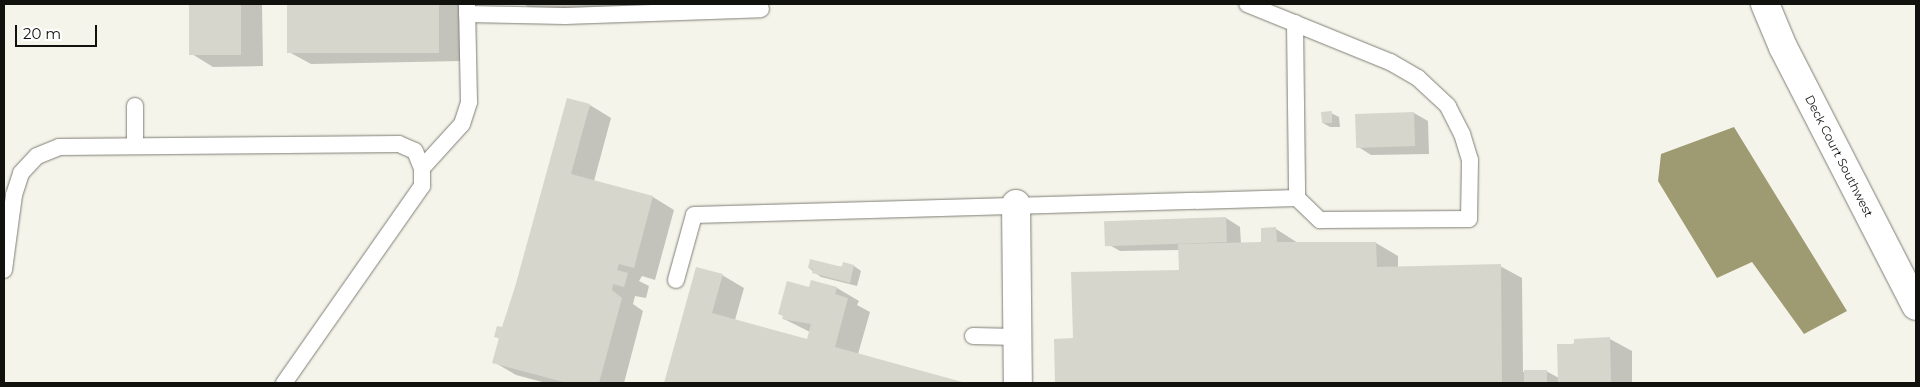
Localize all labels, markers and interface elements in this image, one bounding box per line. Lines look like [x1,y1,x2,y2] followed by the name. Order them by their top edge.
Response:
[18,15,100,47] scale bar
[23,24,61,43] text: 20 m
[1802,93,1876,219] street label: Deck Court Southwest

